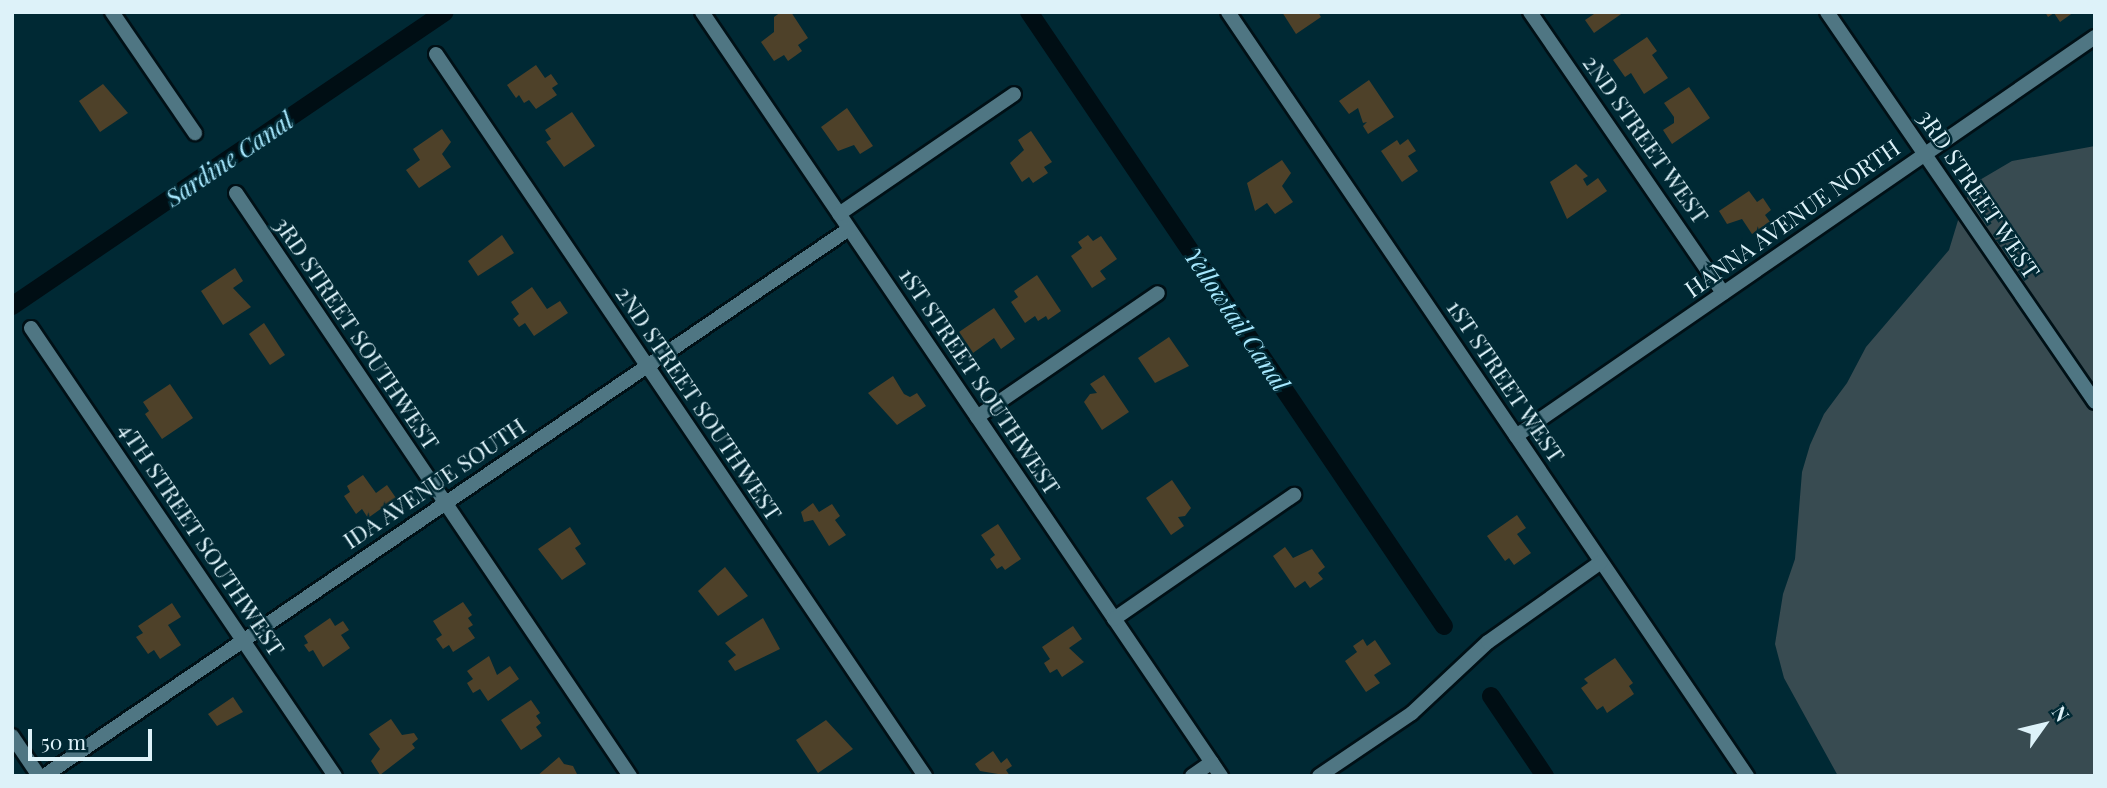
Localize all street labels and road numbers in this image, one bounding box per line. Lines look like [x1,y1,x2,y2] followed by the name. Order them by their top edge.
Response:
[1577,49,1715,229] street label: 2ND STREET WEST
[1912,104,2046,284] street label: 3RD STREET WEST
[1679,133,1905,303] street label: HANNA AVENUE NORTH
[269,211,445,455] street label: 3RD STREET SOUTHWEST
[893,262,1067,500] street label: 1ST STREET SOUTHWEST
[610,280,788,526] street label: 2ND STREET SOUTHWEST
[1441,294,1571,468] street label: 1ST STREET WEST
[337,412,531,554] street label: IDA AVENUE SOUTH
[113,417,291,661] street label: 4TH STREET SOUTHWEST

